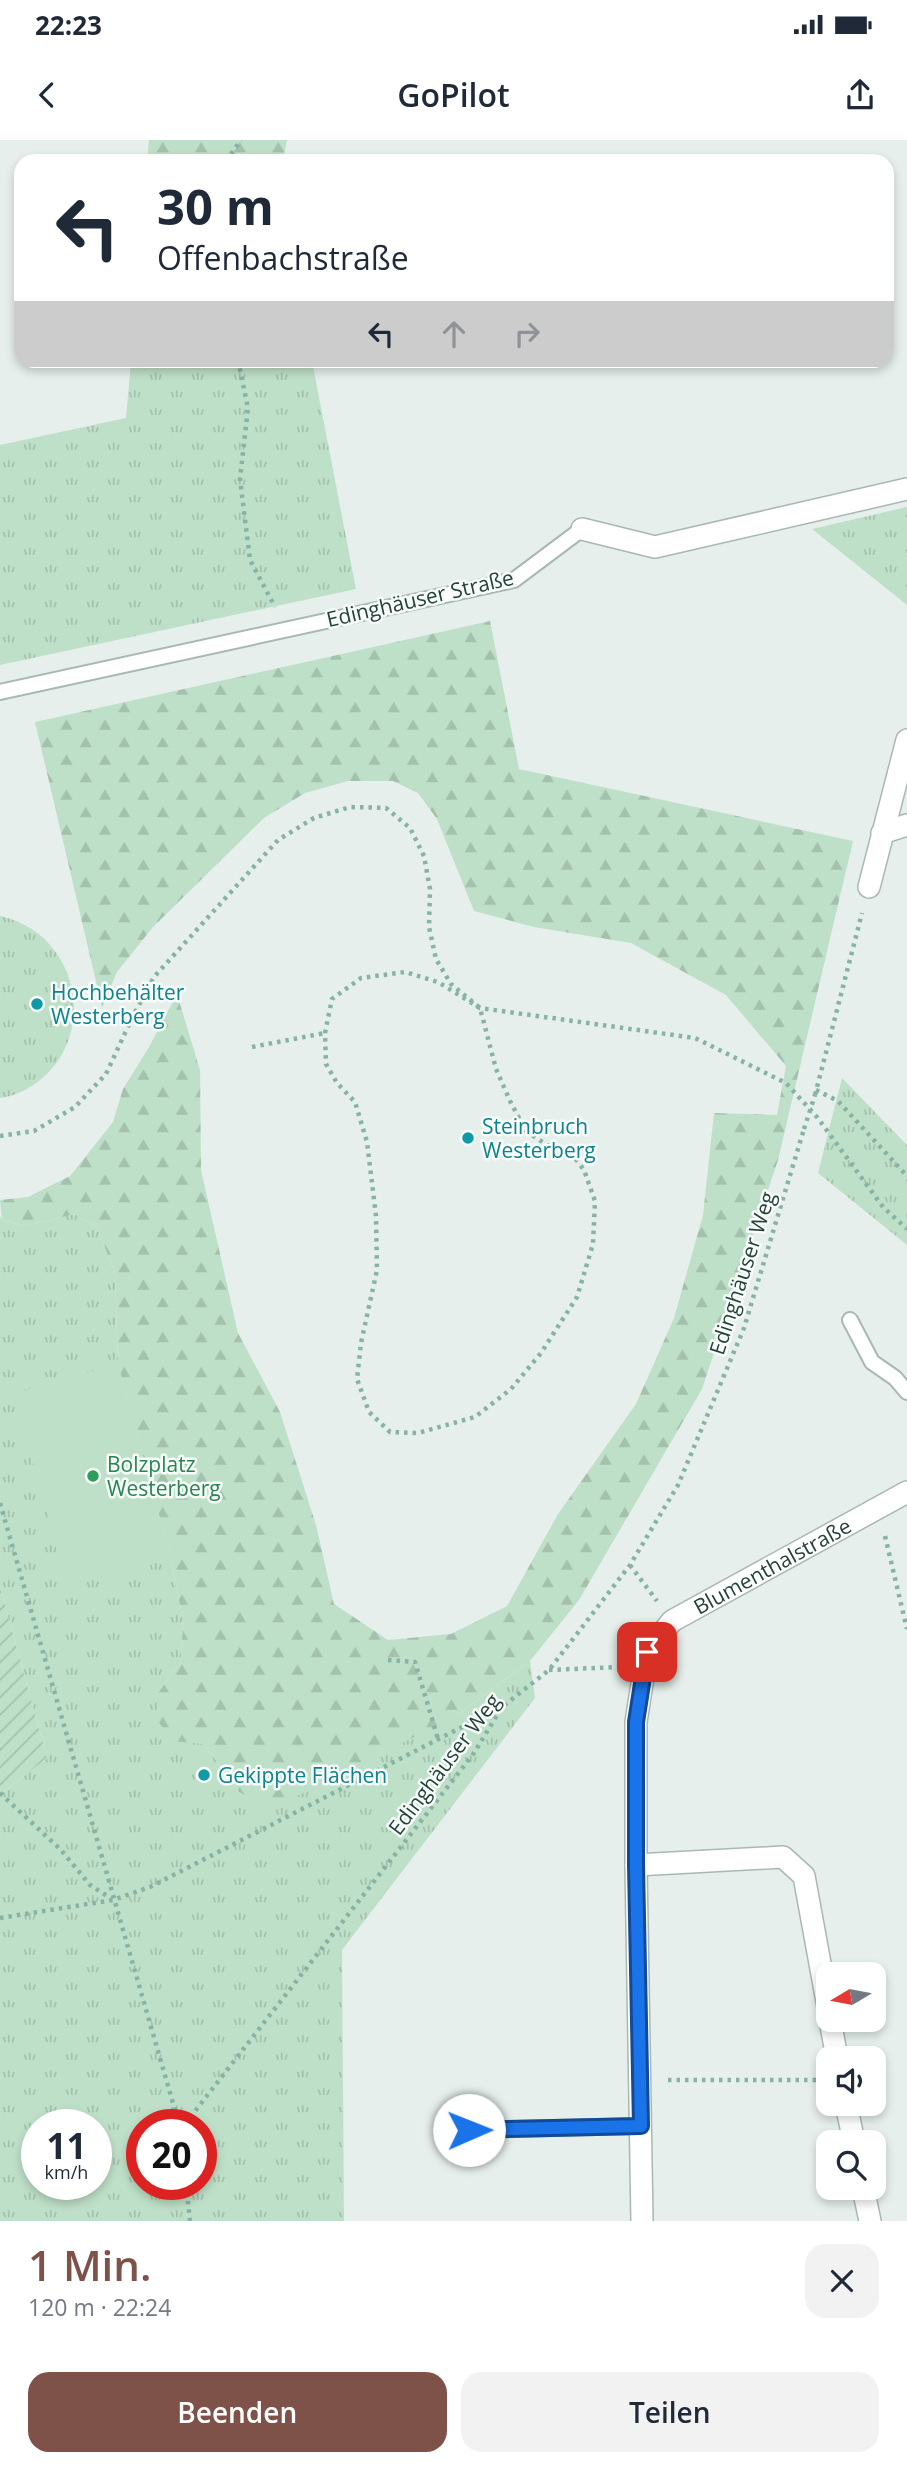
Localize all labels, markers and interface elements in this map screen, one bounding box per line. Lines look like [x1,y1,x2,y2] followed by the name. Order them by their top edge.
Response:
[35,7,102,43] text: 22:23
[397,73,510,116] text: GoPilot
[28,76,66,114] icon: back
[841,76,879,114] icon: share
[157,173,274,239] text: 30 m
[42,182,133,273] icon: left
[157,236,409,279] text: Offenbachstraße
[362,315,400,353] icon: left
[435,315,473,353] icon: ahead
[508,315,546,353] icon: right
[324,563,516,633] street label: Edinghäuser Straße
[51,978,185,1030] place label: Hochbehälter Westerberg
[29,996,45,1012] marker: Hochbehälter Westerberg
[482,1112,596,1164] place label: Steinbruch Westerberg
[460,1130,476,1146] marker: Steinbruch Westerberg
[702,1188,782,1358] street label: Edinghäuser Weg
[107,1450,221,1502] place label: Bolzplatz Westerberg
[85,1468,101,1484] marker: Bolzplatz Westerberg
[688,1511,856,1621] street label: Blumenthalstraße
[617,1622,677,1682] pin
[628,1633,666,1671] icon: arrive
[382,1688,506,1840] street label: Edinghäuser Weg
[218,1761,387,1789] place label: Gekippte Flächen
[196,1767,212,1783] marker: Gekippte Flächen
[816,1962,886,2032] north arrow
[816,1962,886,2200] map controls
[816,2046,886,2116] button: sound
[432,2093,506,2167] position arrow
[126,2109,217,2200] speed limit sign: 20
[46,2122,87,2169] text: 11
[816,2130,886,2200] button: search
[45,2160,88,2184] text: km/h
[28,2236,152,2293] text: 1 Min.
[805,2244,879,2318] button: close
[28,2291,171,2323] text: 120 m · 22:24
[28,2372,447,2452] button: Beenden
[461,2372,879,2452] button: Teilen

